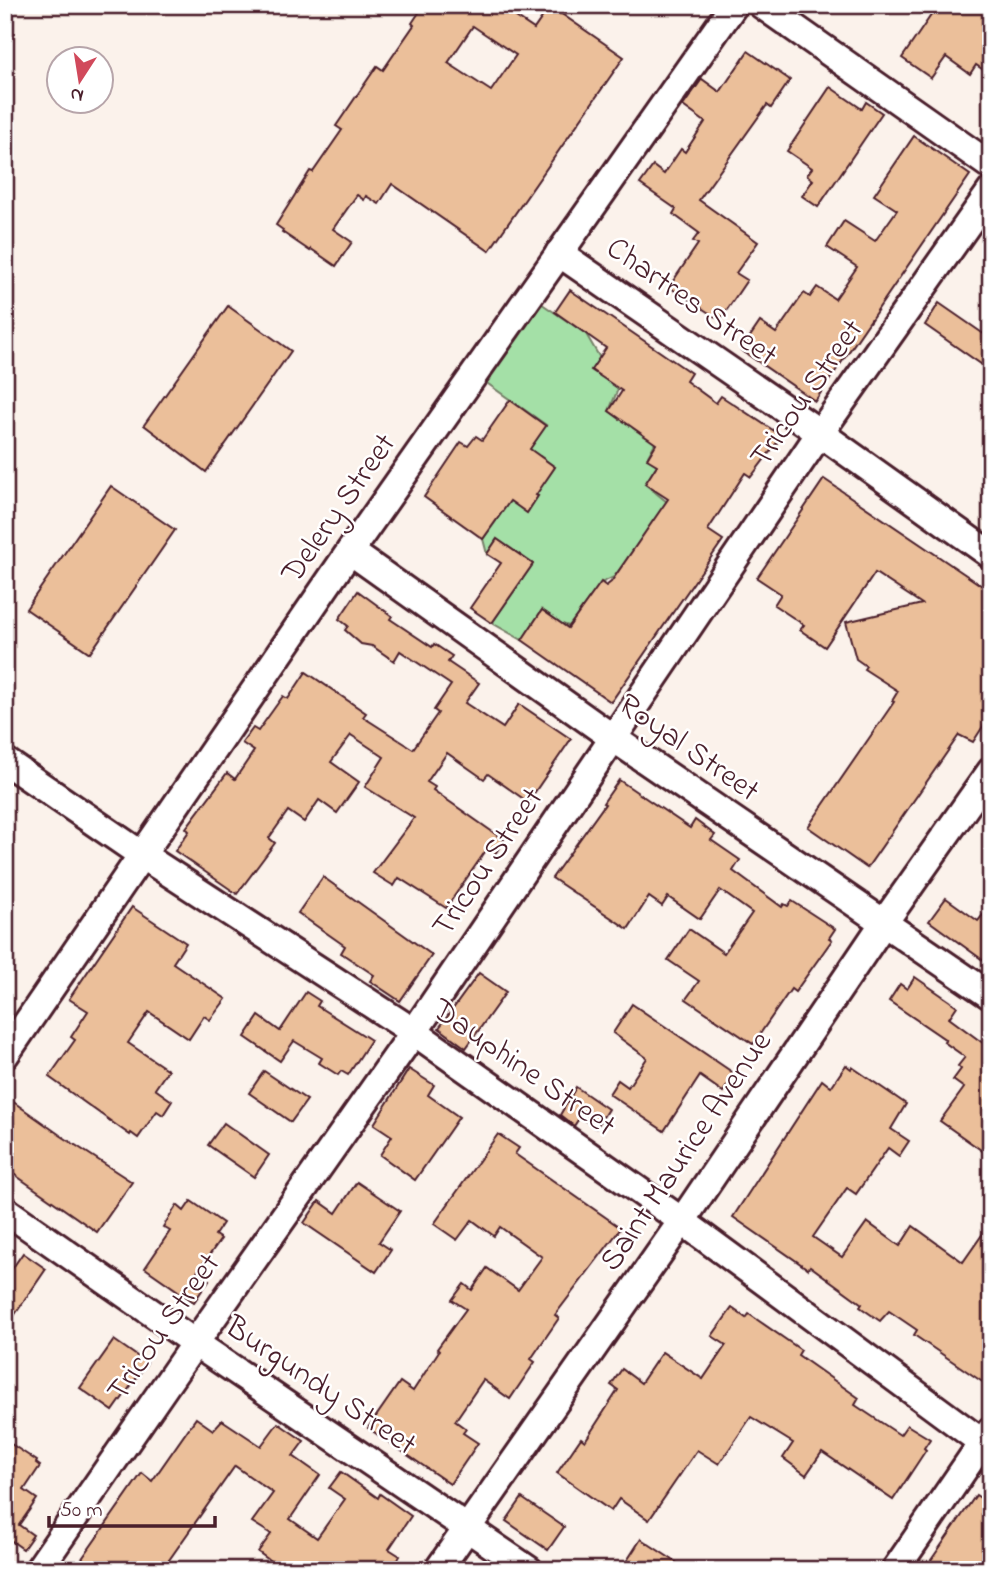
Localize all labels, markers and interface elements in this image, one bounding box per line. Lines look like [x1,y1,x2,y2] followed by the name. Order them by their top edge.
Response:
[46,46,116,116] north arrow
[68,80,86,109] text: N
[596,226,787,380] street label: Chartres Street
[740,310,877,478] street label: Tricou Street
[270,424,409,595] street label: Delery Street
[608,683,769,815] street label: Royal Street
[422,778,557,947] street label: Tricou Street
[421,987,625,1150] street label: Dauphine Street
[589,1022,785,1282] street label: Saint Maurice Avenue
[97,1244,234,1412] street label: Tricou Street
[214,1305,426,1469] street label: Burgundy Street
[49,1484,215,1528] scale bar
[60,1496,103,1526] text: 50 m

